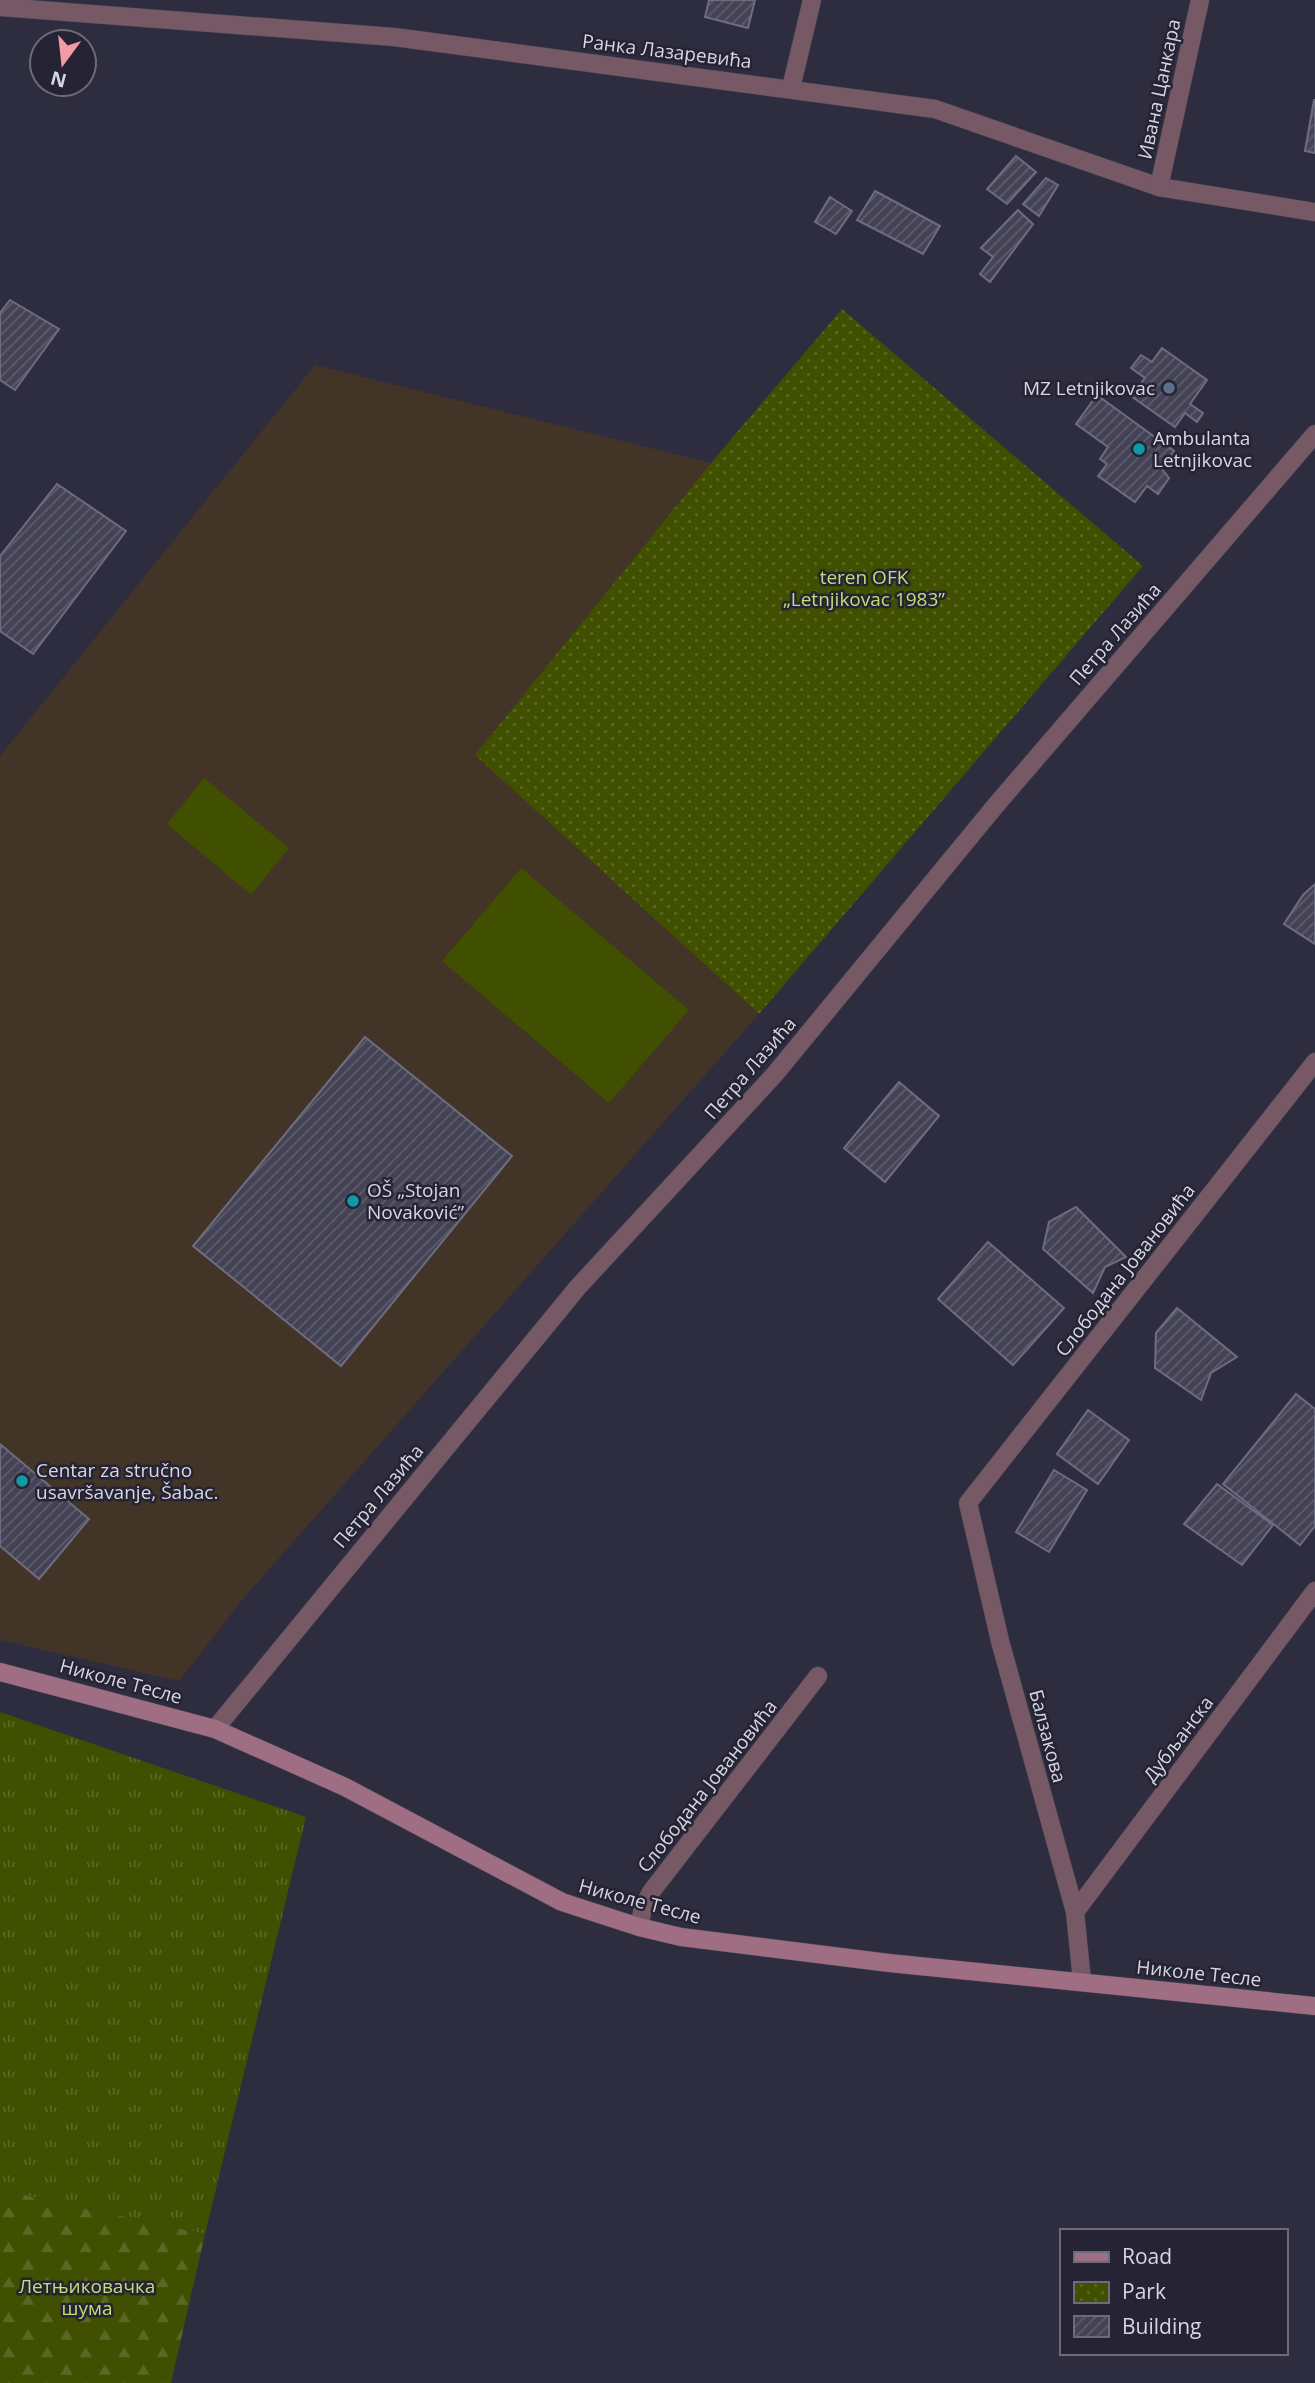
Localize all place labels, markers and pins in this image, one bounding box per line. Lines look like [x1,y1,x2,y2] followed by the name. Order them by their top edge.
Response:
[1023,375,1155,401] place label: MZ Letnjikovac
[1161,380,1177,396] marker: MZ Letnjikovac
[1153,425,1252,473] place label: Ambulanta Letnjikovac
[1131,441,1147,457] marker: Ambulanta Letnjikovac
[367,1177,465,1225] place label: OŠ „Stojan Novaković”
[345,1193,361,1209] marker: OŠ „Stojan Novaković”
[36,1457,218,1505] place label: Centar za stručno usavršavanje, Šabac.
[14,1473,30,1489] marker: Centar za stručno usavršavanje, Šabac.

